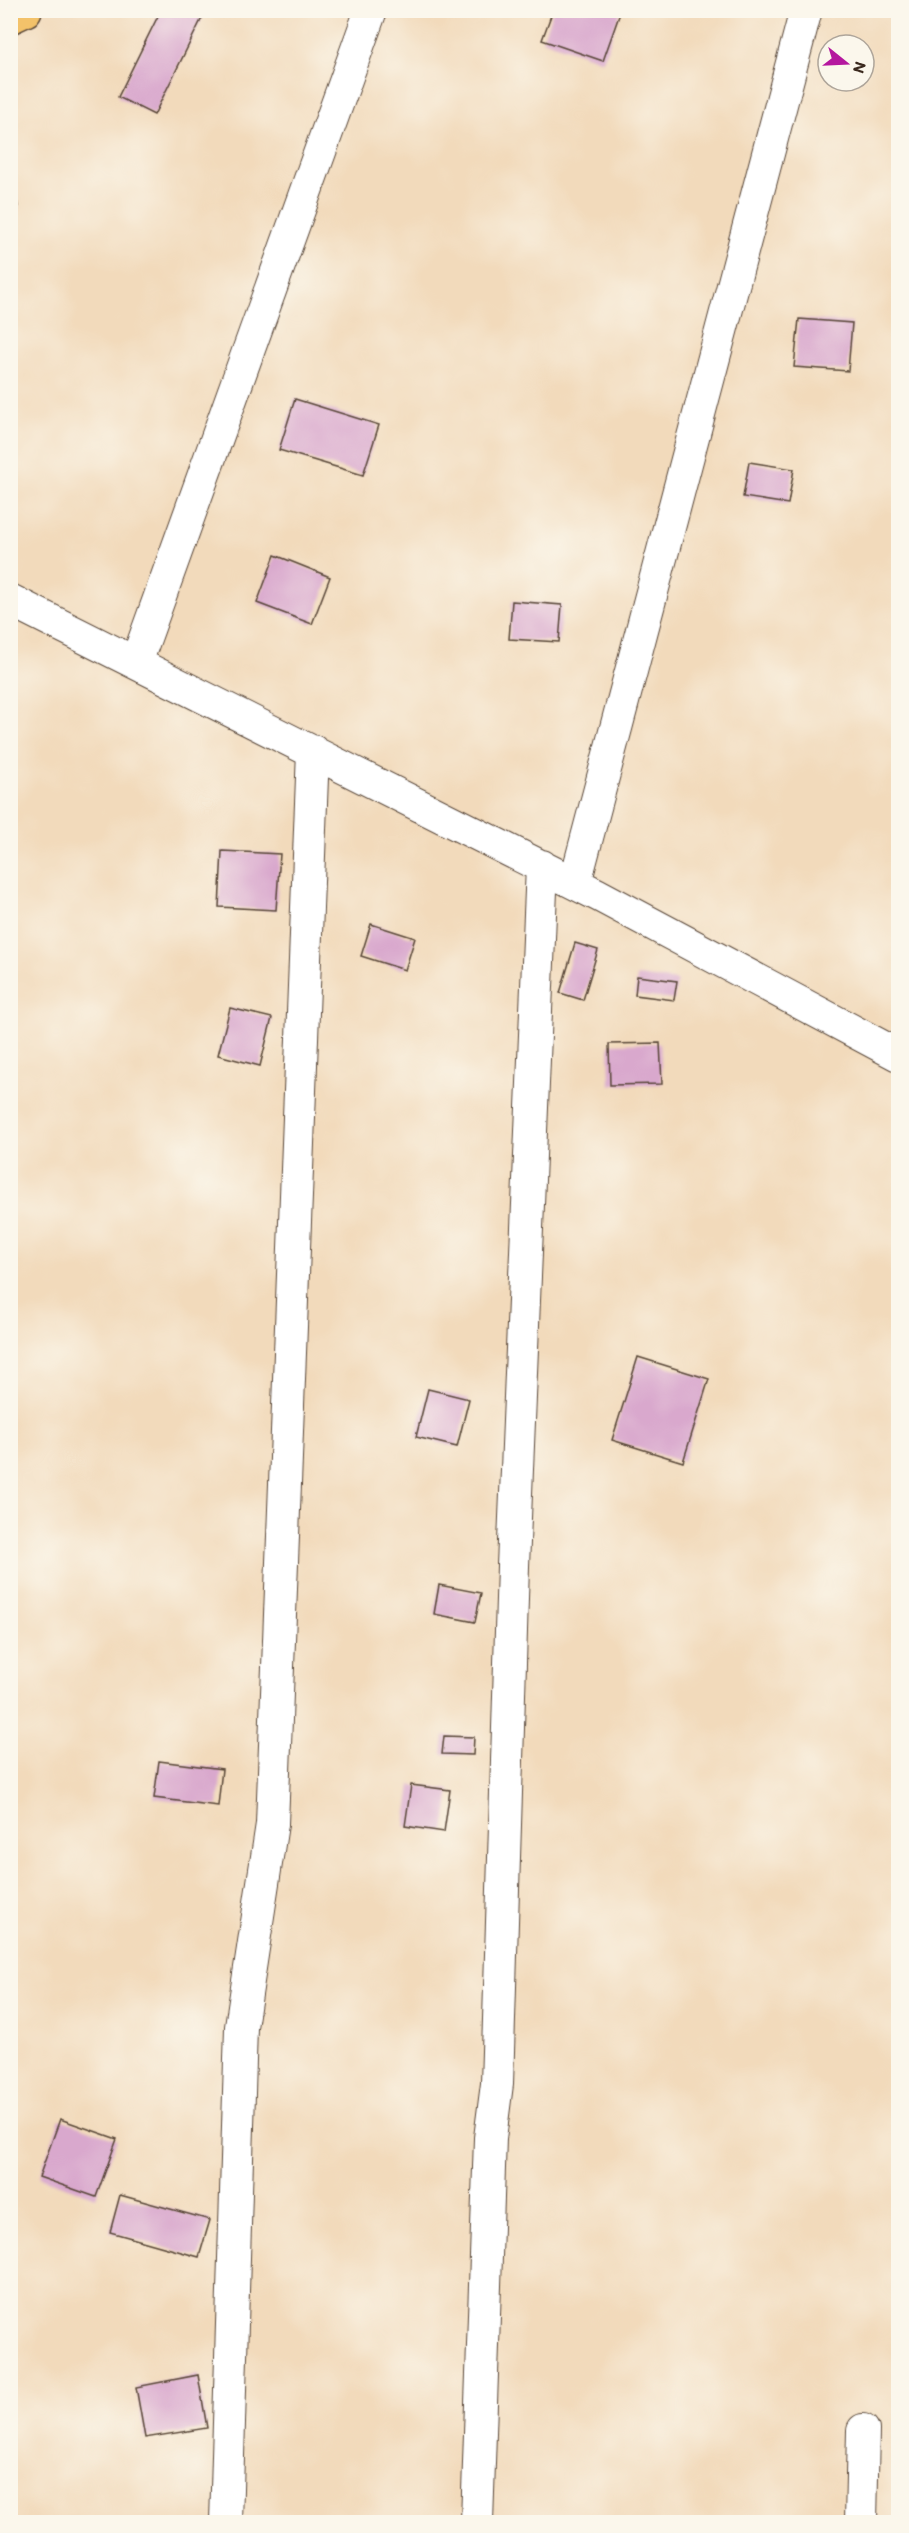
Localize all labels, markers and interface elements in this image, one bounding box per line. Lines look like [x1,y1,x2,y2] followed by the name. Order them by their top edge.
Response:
[816,33,876,93] north arrow
[849,59,870,76] text: N

